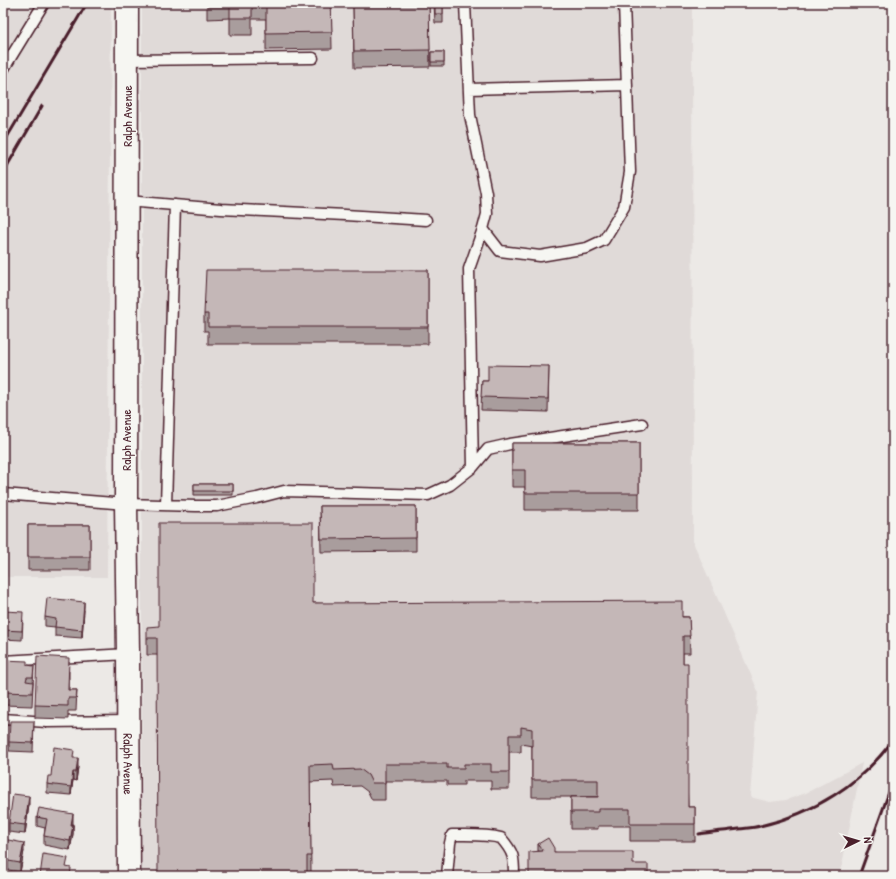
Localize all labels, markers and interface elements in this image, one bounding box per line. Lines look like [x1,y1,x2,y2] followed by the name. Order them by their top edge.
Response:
[118,85,136,147] street label: Ralph Avenue
[117,409,135,471] street label: Ralph Avenue
[119,733,138,795] street label: Ralph Avenue
[838,821,878,861] north arrow
[861,837,875,844] text: N

